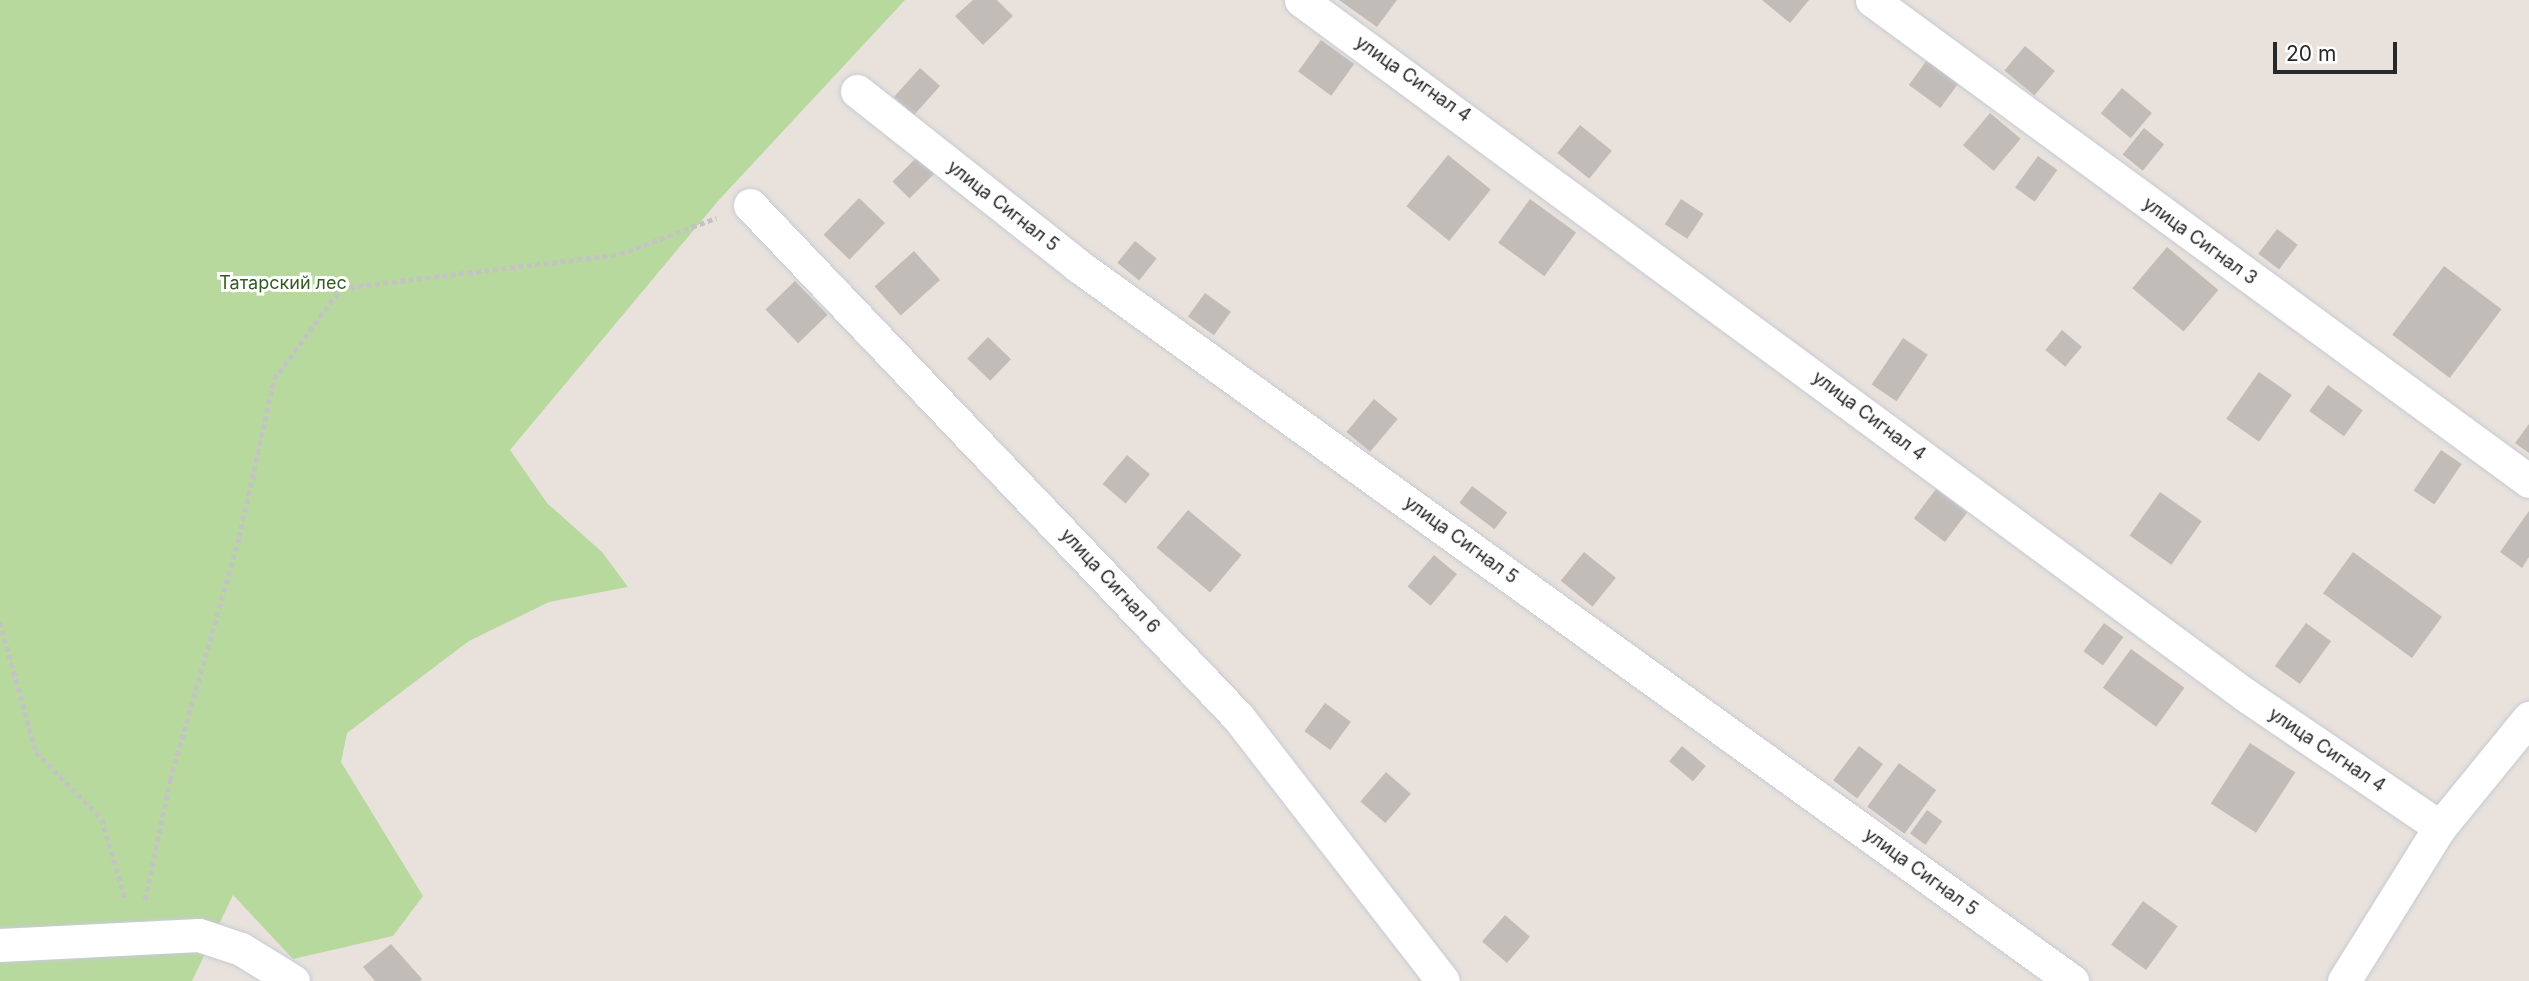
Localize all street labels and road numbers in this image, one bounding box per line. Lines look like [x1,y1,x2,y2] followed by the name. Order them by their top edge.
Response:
[1351,31,1475,127] street label: улица Сигнал 4
[943,156,1063,256] street label: улица Сигнал 5
[2139,192,2261,290] street label: улица Сигнал 3
[1808,366,1930,466] street label: улица Сигнал 4
[1400,492,1522,588] street label: улица Сигнал 5
[1056,524,1164,638] street label: улица Сигнал 6
[2265,703,2389,797] street label: улица Сигнал 4
[1860,824,1982,920] street label: улица Сигнал 5

